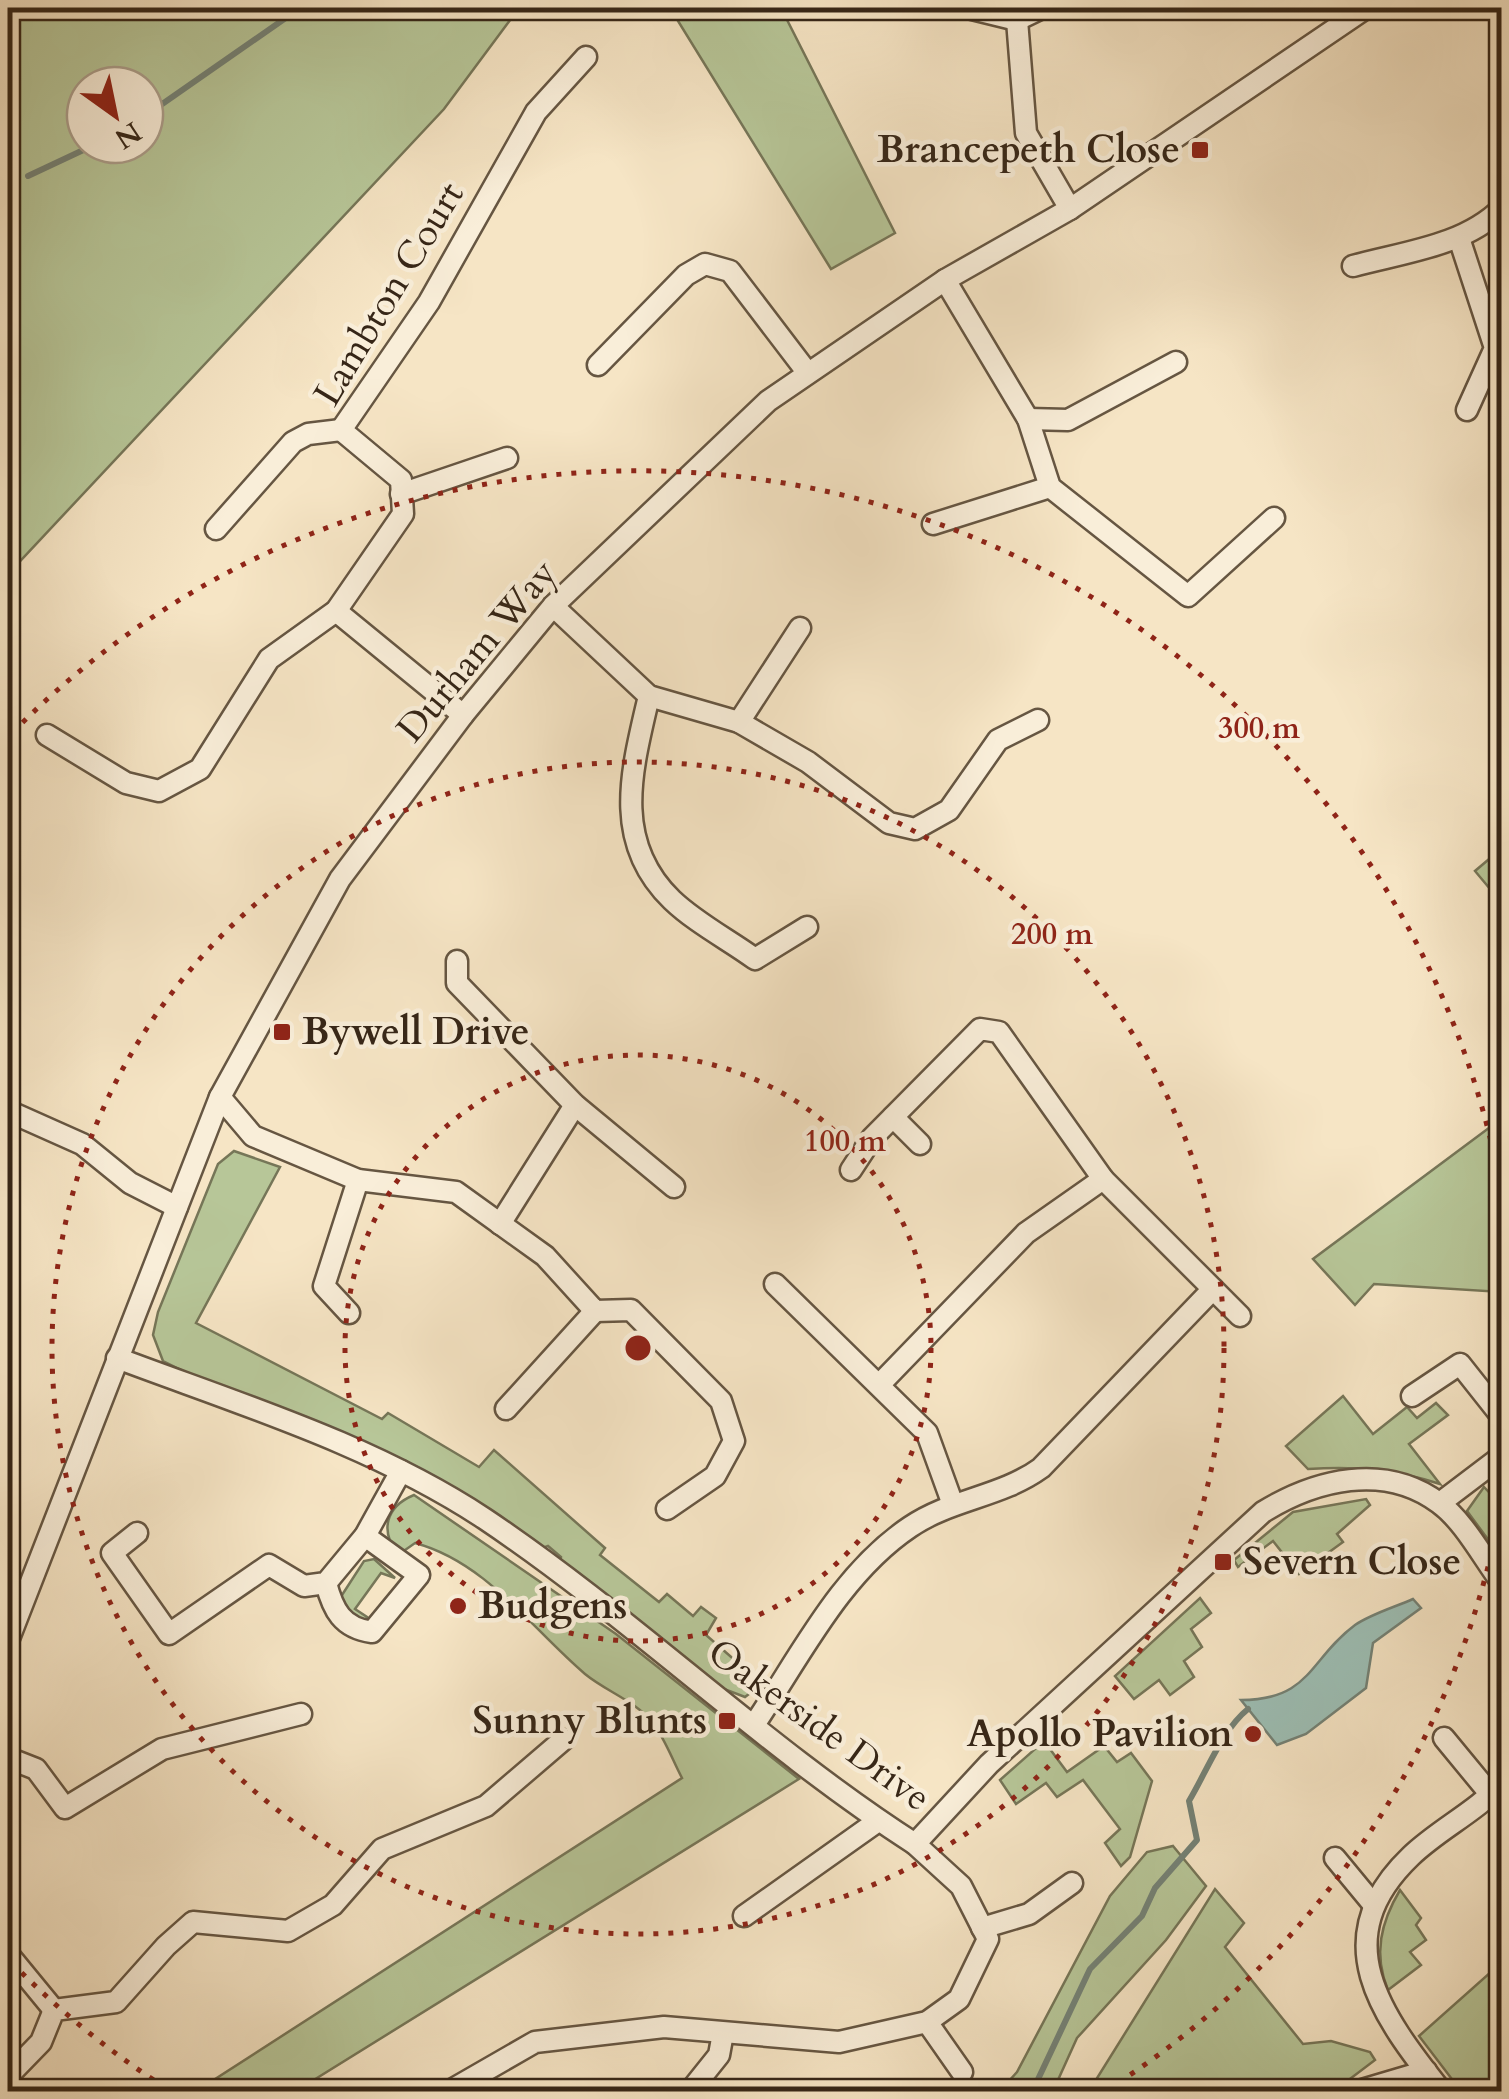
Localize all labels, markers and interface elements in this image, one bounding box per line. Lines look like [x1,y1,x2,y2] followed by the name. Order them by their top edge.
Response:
[65,65,165,165] north arrow
[108,113,149,158] text: N
[877,124,1180,176] place label: Brancepeth Close
[1189,139,1211,161] marker: Brancepeth Close
[302,172,476,416] street label: Lambton Court
[385,549,569,753] street label: Durham Way
[1218,708,1300,749] text: 300 m
[1011,914,1093,955] text: 200 m
[302,1006,530,1058] place label: Bywell Drive
[271,1021,293,1043] marker: Bywell Drive
[804,1121,886,1162] text: 100 m
[620,1330,656,1366] centre of rings
[1243,1536,1461,1588] place label: Severn Close
[1212,1551,1234,1573] marker: Severn Close
[478,1580,627,1632] place label: Budgens
[447,1595,469,1617] marker: Budgens
[697,1626,941,1824] street label: Oakerside Drive
[473,1695,707,1747] place label: Sunny Blunts
[967,1708,1234,1760] place label: Apollo Pavilion
[716,1710,738,1732] marker: Sunny Blunts
[1242,1723,1264,1745] marker: Apollo Pavilion

